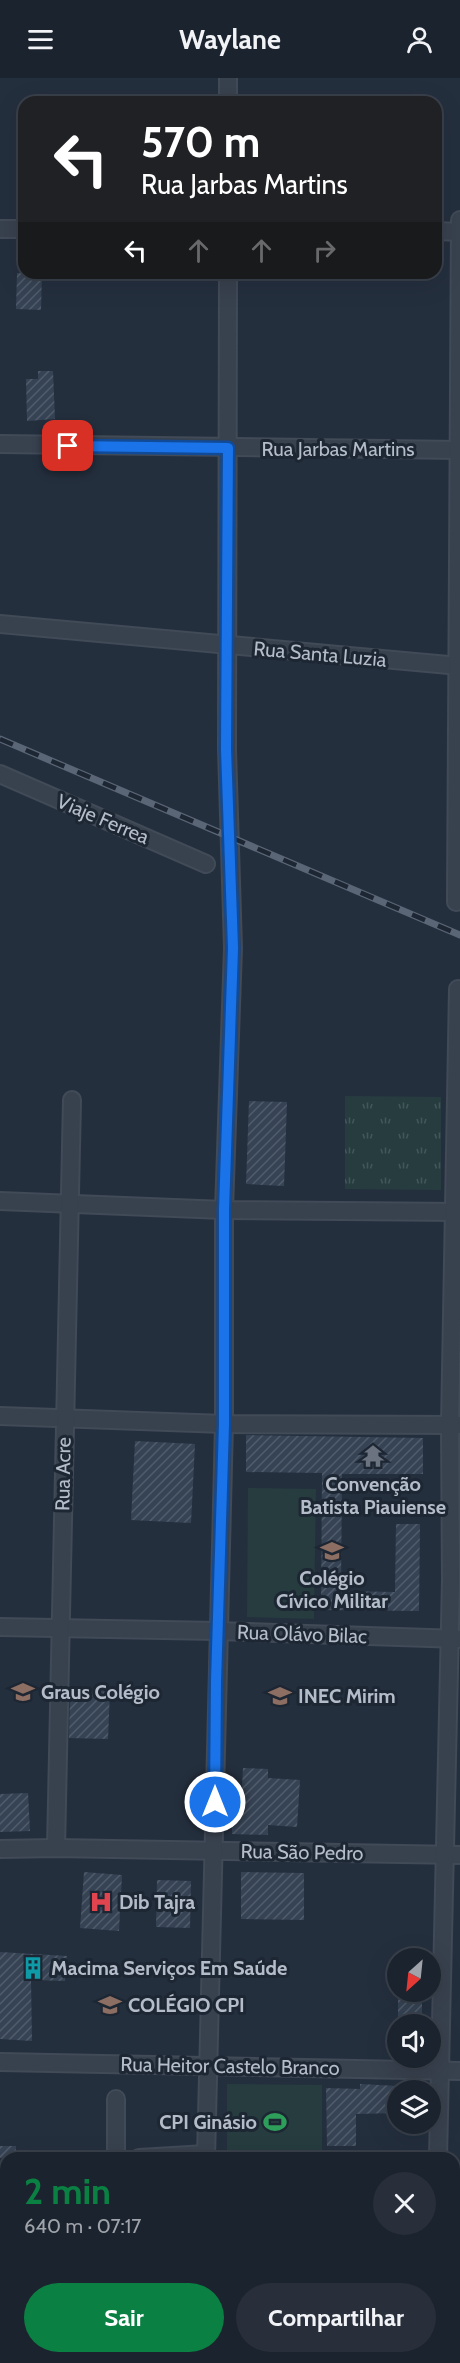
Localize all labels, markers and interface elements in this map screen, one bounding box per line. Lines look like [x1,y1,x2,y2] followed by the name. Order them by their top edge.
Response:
[24,23,57,56] icon: menu
[179,23,281,56] text: Waylane
[403,23,436,56] icon: person
[141,116,260,168] text: 570 m
[42,120,120,198] icon: left
[141,168,348,201] text: Rua Jarbas Martins
[119,234,152,267] icon: left
[182,234,215,267] icon: ahead
[245,234,278,267] icon: ahead
[308,234,341,267] icon: right
[42,420,93,471] pin
[51,429,84,462] icon: arrive
[261,437,415,461] street label: Rua Jarbas Martins
[253,636,388,672] street label: Rua Santa Luzia
[53,789,153,849] street label: Viaje Ferrea
[50,1437,76,1511] street label: Rua Acre
[360,1443,386,1469] temple icon: Convenção Batista Piauiense
[300,1472,446,1519] place label: Convenção Batista Piauiense
[319,1538,345,1564] school or university icon: Colégio Cívico Militar
[276,1566,388,1613] place label: Colégio Cívico Militar
[236,1620,368,1648] street label: Rua Olávo Bilac
[10,1679,36,1705] school or university icon: Graus Colégio
[41,1680,160,1704] place label: Graus Colégio
[267,1683,293,1709] school or university icon: INEC Mirim
[298,1684,396,1708] place label: INEC Mirim
[183,1770,247,1834] position arrow
[240,1839,364,1865] street label: Rua São Pedro
[88,1889,114,1915] hospital icon: Dib Tajra
[119,1890,195,1914] place label: Dib Tajra
[387,1948,441,2002] north arrow
[387,1948,441,2134] map controls
[20,1955,46,1981] building icon: Macima Serviços Em Saúde
[51,1956,287,1980] place label: Macima Serviços Em Saúde
[97,1992,123,2018] school or university icon: COLÉGIO CPI
[128,1993,245,2017] place label: COLÉGIO CPI
[387,2014,441,2068] button: sound
[120,2052,340,2080] street label: Rua Heitor Castelo Branco
[387,2080,441,2134] button: layers
[262,2109,288,2135] sports icon: CPI Ginásio
[159,2110,257,2134] place label: CPI Ginásio
[24,2169,111,2213] text: 2 min
[373,2172,436,2235] button: close
[24,2214,141,2238] text: 640 m · 07:17
[24,2283,224,2352] button: Sair
[236,2283,436,2352] button: Compartilhar

